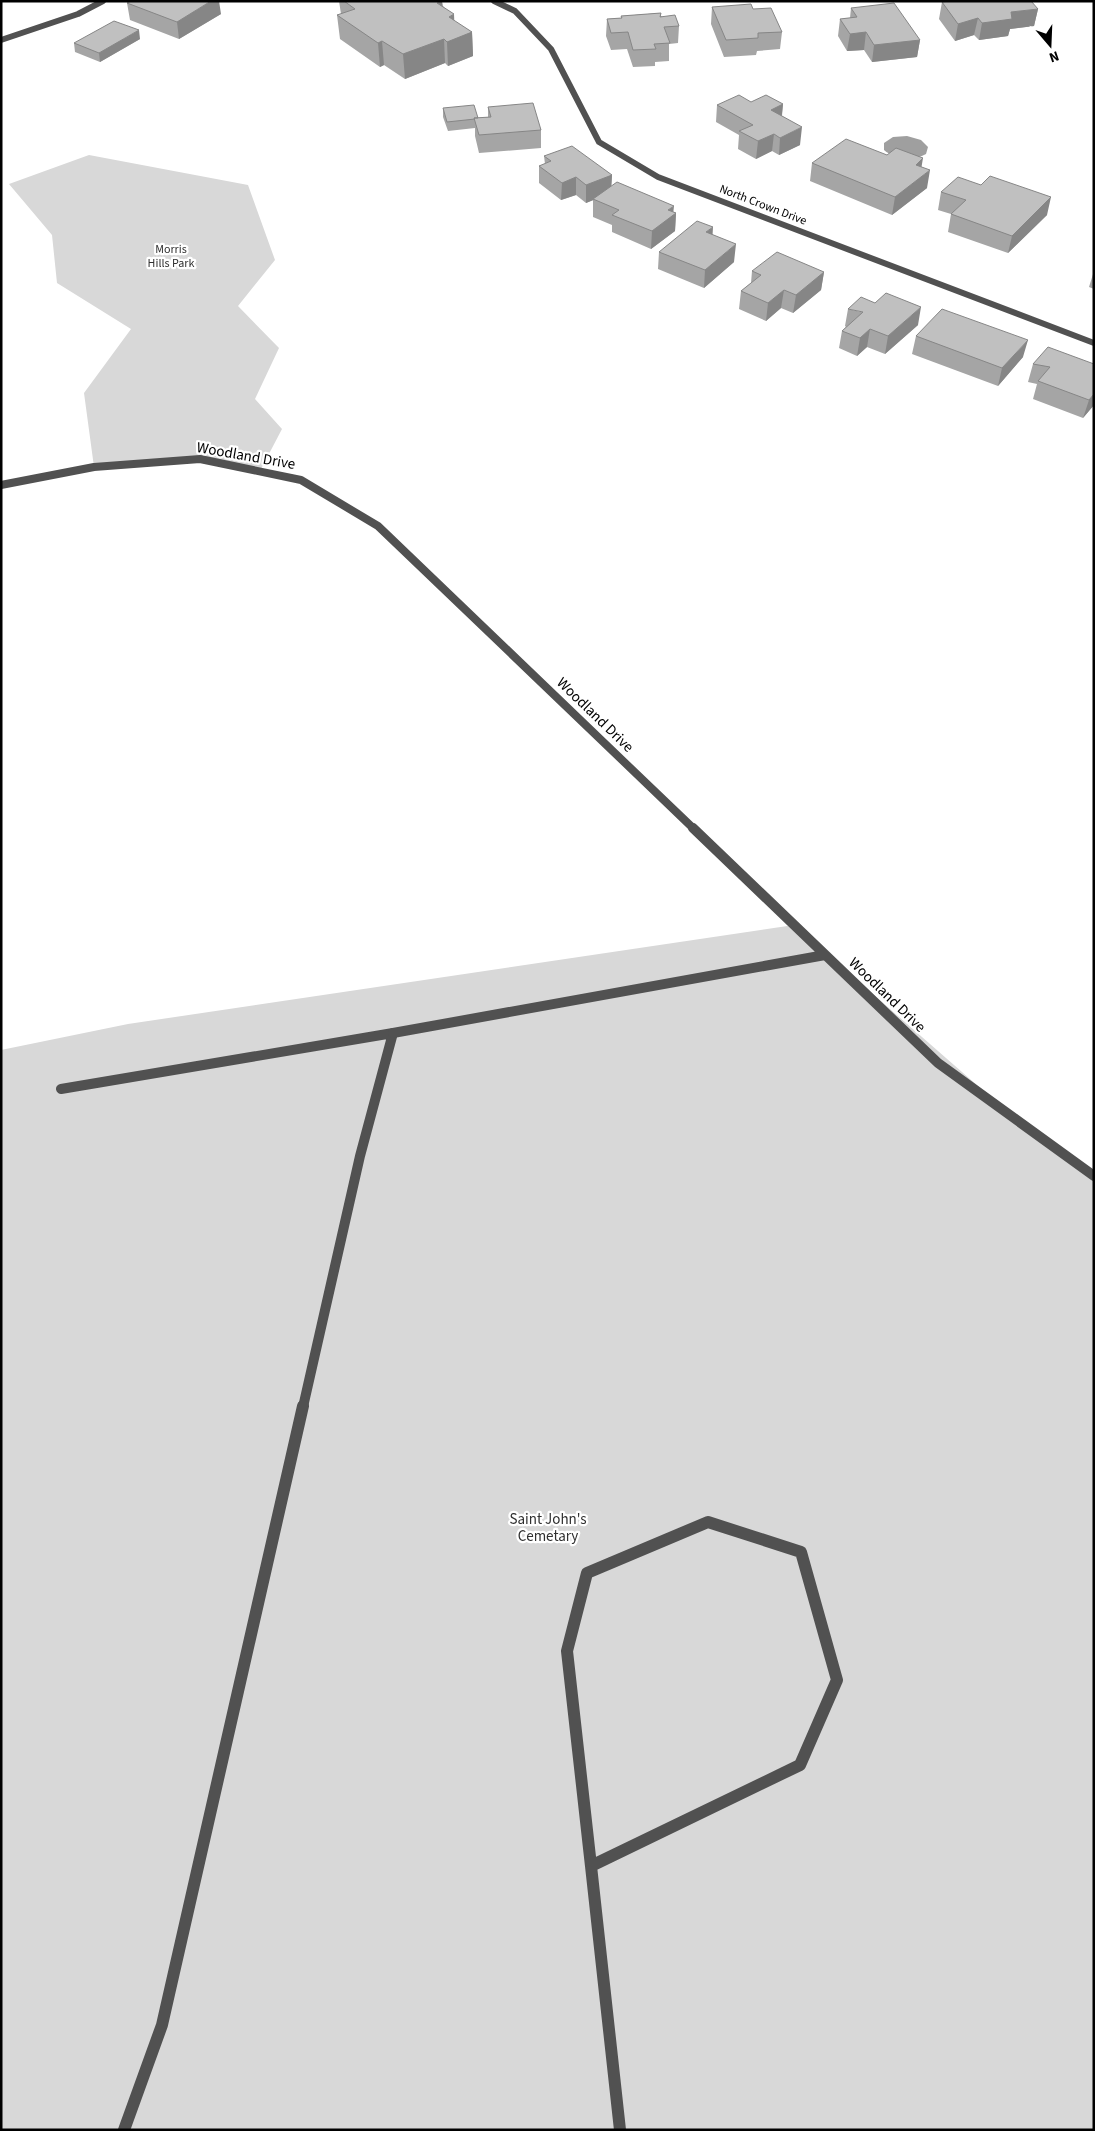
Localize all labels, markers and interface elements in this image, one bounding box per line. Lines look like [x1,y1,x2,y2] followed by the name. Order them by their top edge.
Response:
[1025,20,1075,70] north arrow
[1046,45,1062,67] text: N
[717,181,809,230] street label: North Crown Drive
[148,241,194,272] park label: Morris Hills Park
[195,437,297,475] street label: Woodland Drive
[552,673,638,757] street label: Woodland Drive
[844,953,930,1037] street label: Woodland Drive
[510,1509,586,1547] park label: Saint John's Cemetary

